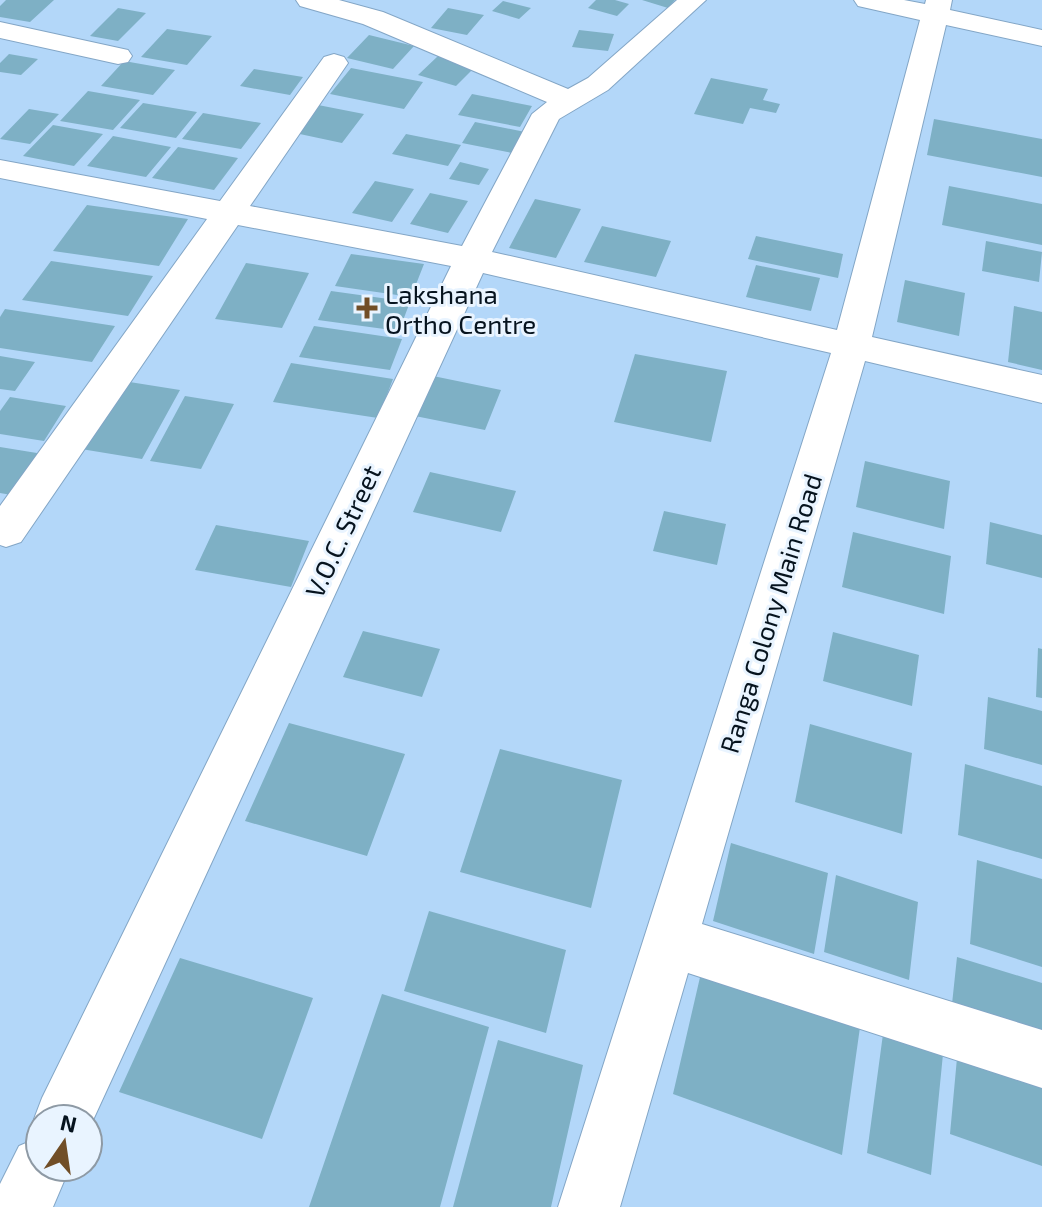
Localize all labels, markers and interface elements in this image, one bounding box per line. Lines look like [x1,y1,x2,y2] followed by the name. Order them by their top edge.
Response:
[385,278,536,339] place label: Lakshana Ortho Centre
[356,297,378,319] marker: Lakshana Ortho Centre
[298,460,386,602] street label: V.O.C. Street
[713,470,827,756] street label: Ranga Colony Main Road
[24,1103,104,1183] north arrow
[58,1108,79,1137] text: N

